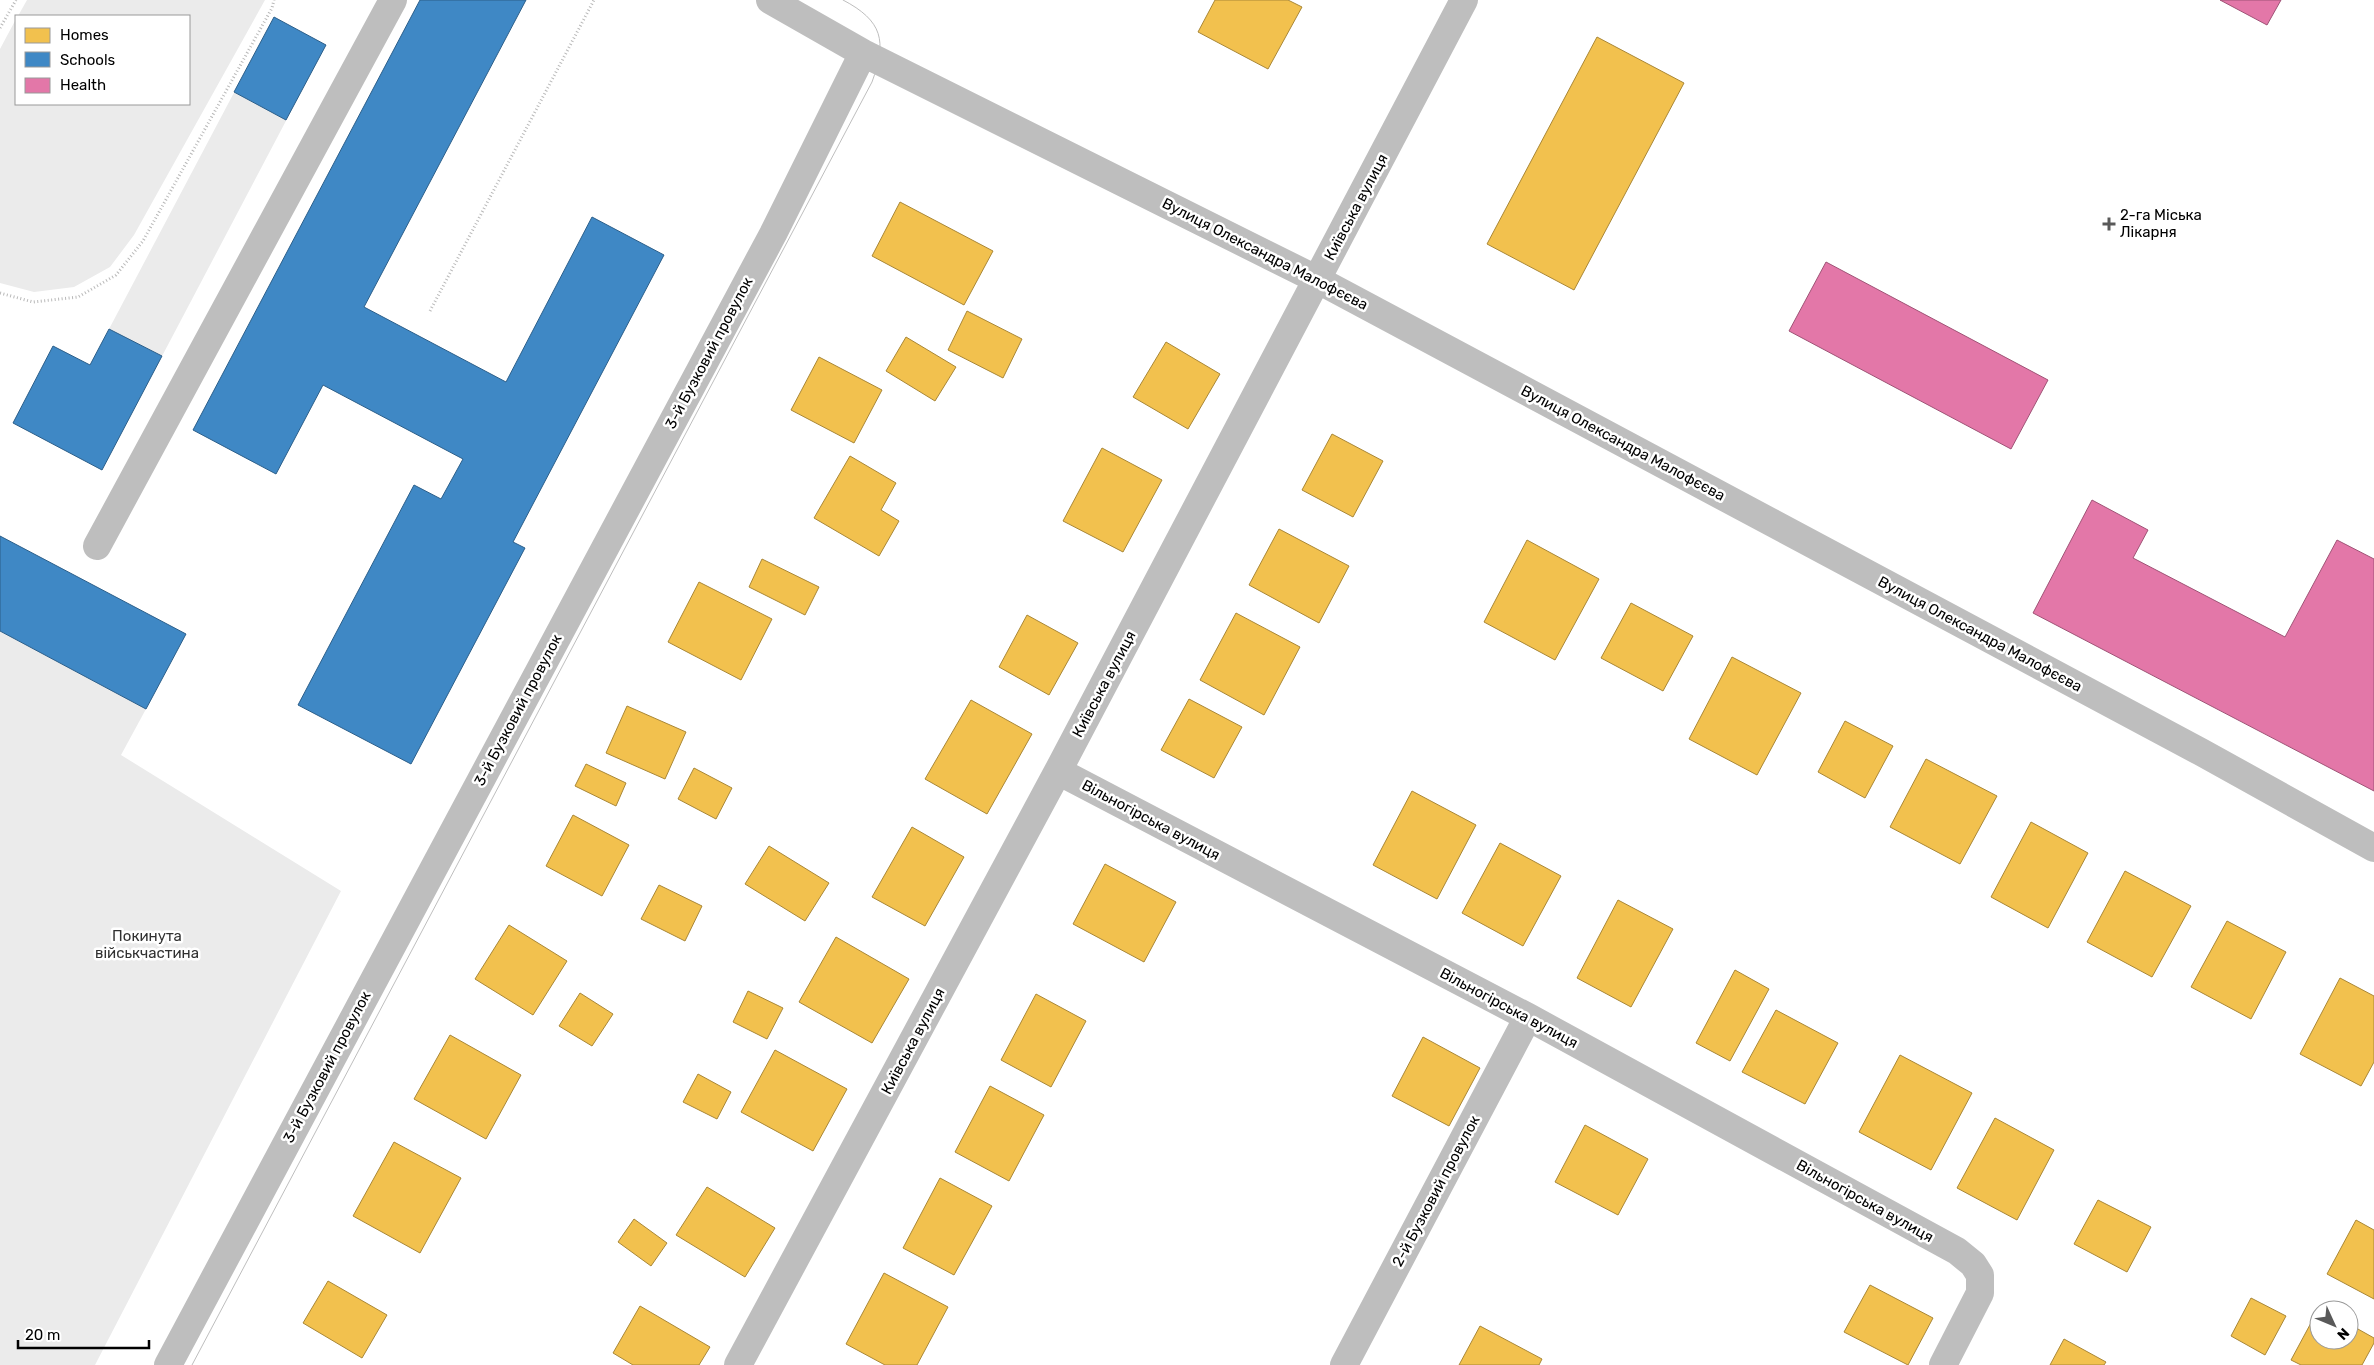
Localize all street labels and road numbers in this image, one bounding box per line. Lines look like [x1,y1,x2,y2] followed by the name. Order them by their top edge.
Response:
[1320,151,1392,263] street label: Київська вулиця
[1159,194,1371,314] street label: Вулиця Олександра Малофєєва
[661,274,757,432] street label: 3-й Бузковий провулок
[1518,381,1728,505] street label: Вулиця Олександра Малофєєва
[1875,572,2085,696] street label: Вулиця Олександра Малофєєва
[1068,628,1140,740] street label: Київська вулиця
[470,631,566,789] street label: 3-й Бузковий провулок
[1079,776,1223,864] street label: Вільногірська вулиця
[1437,964,1581,1052] street label: Вільногірська вулиця
[877,985,949,1097] street label: Київська вулиця
[279,988,375,1146] street label: 3-й Бузковий провулок
[1388,1112,1484,1270] street label: 2-й Бузковий провулок
[1793,1156,1937,1246] street label: Вільногірська вулиця

